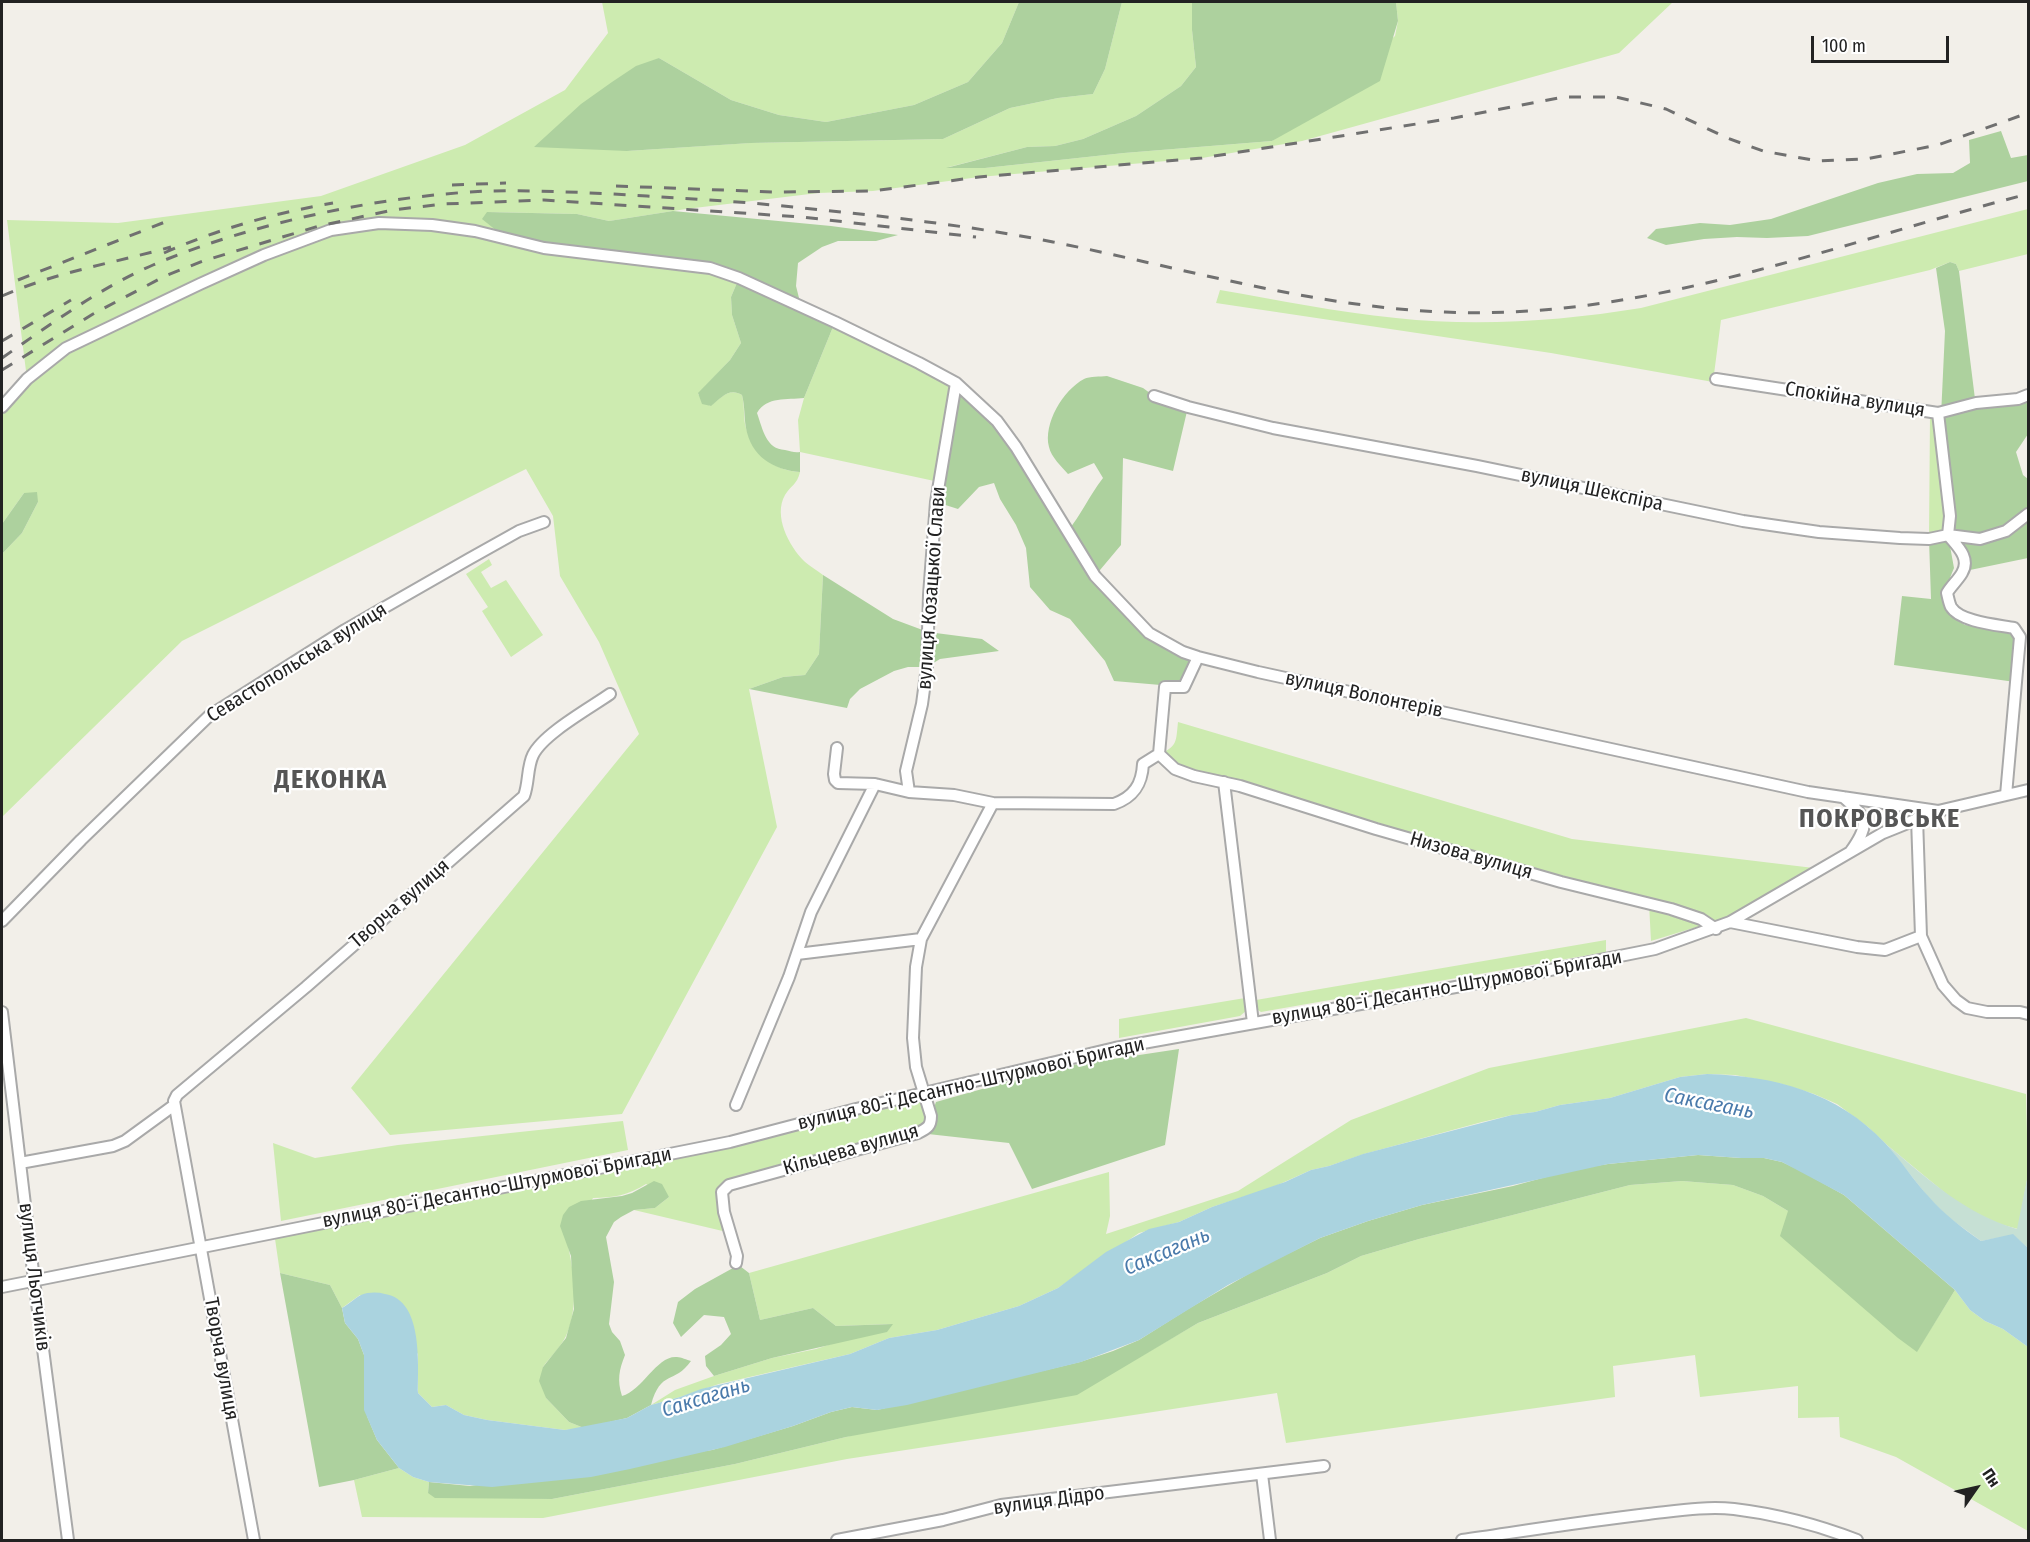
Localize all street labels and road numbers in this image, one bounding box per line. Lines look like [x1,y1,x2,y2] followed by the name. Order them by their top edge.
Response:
[1783,377,1927,423] street label: Спокійна вулиця
[1519,463,1665,517] street label: вулиця Шекспіра
[913,485,951,691] street label: вулиця Козацької Слави
[203,598,391,728] street label: Севастопольська вулиця
[1283,667,1445,723] street label: вулиця Волонтерів
[1407,827,1535,885] street label: Низова вулиця
[345,854,455,954] street label: Творча вулиця
[1270,945,1624,1031] street label: вулиця 80-ї Десантно-Штурмової Бригади
[795,1032,1147,1136] street label: вулиця 80-ї Десантно-Штурмової Бригади
[780,1119,922,1181] street label: Кільцева вулиця
[320,1142,674,1234] street label: вулиця 80-ї Десантно-Штурмової Бригади
[13,1202,55,1352] street label: вулиця Льотчиків
[198,1296,244,1422] street label: Творча вулиця
[992,1481,1106,1521] street label: вулиця Дідро

